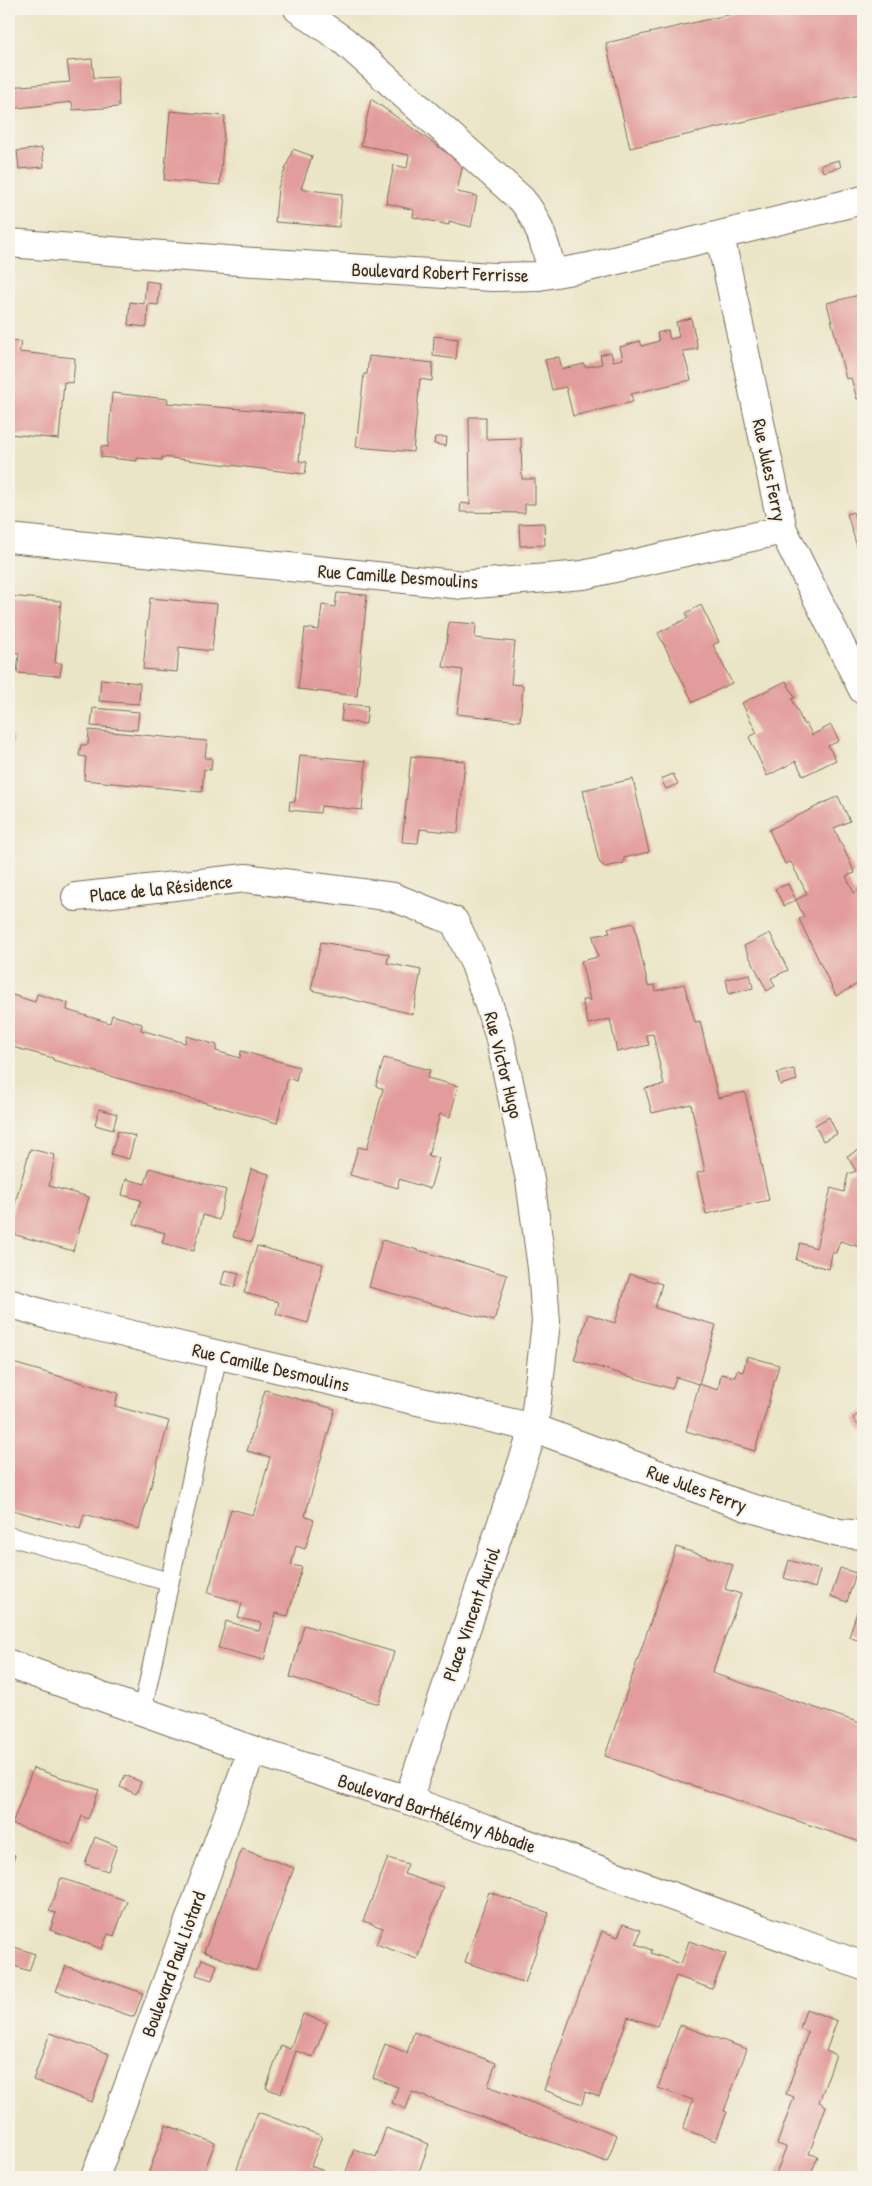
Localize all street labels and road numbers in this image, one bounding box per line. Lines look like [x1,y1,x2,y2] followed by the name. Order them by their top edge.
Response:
[351,256,529,288] street label: Boulevard Robert Ferrisse
[746,416,794,524] street label: Rue Jules Ferry
[317,557,479,595] street label: Rue Camille Desmoulins
[88,868,234,908] street label: Place de la Résidence
[478,1009,530,1121] street label: Rue Victor Hugo
[190,1336,352,1398] street label: Rue Camille Desmoulins
[643,1458,751,1518] street label: Rue Jules Ferry
[436,1543,506,1684] street label: Place Vincent Auriol
[335,1767,540,1859] street label: Boulevard Barthélémy Abbadie
[135,1887,212,2040] street label: Boulevard Paul Liotard

